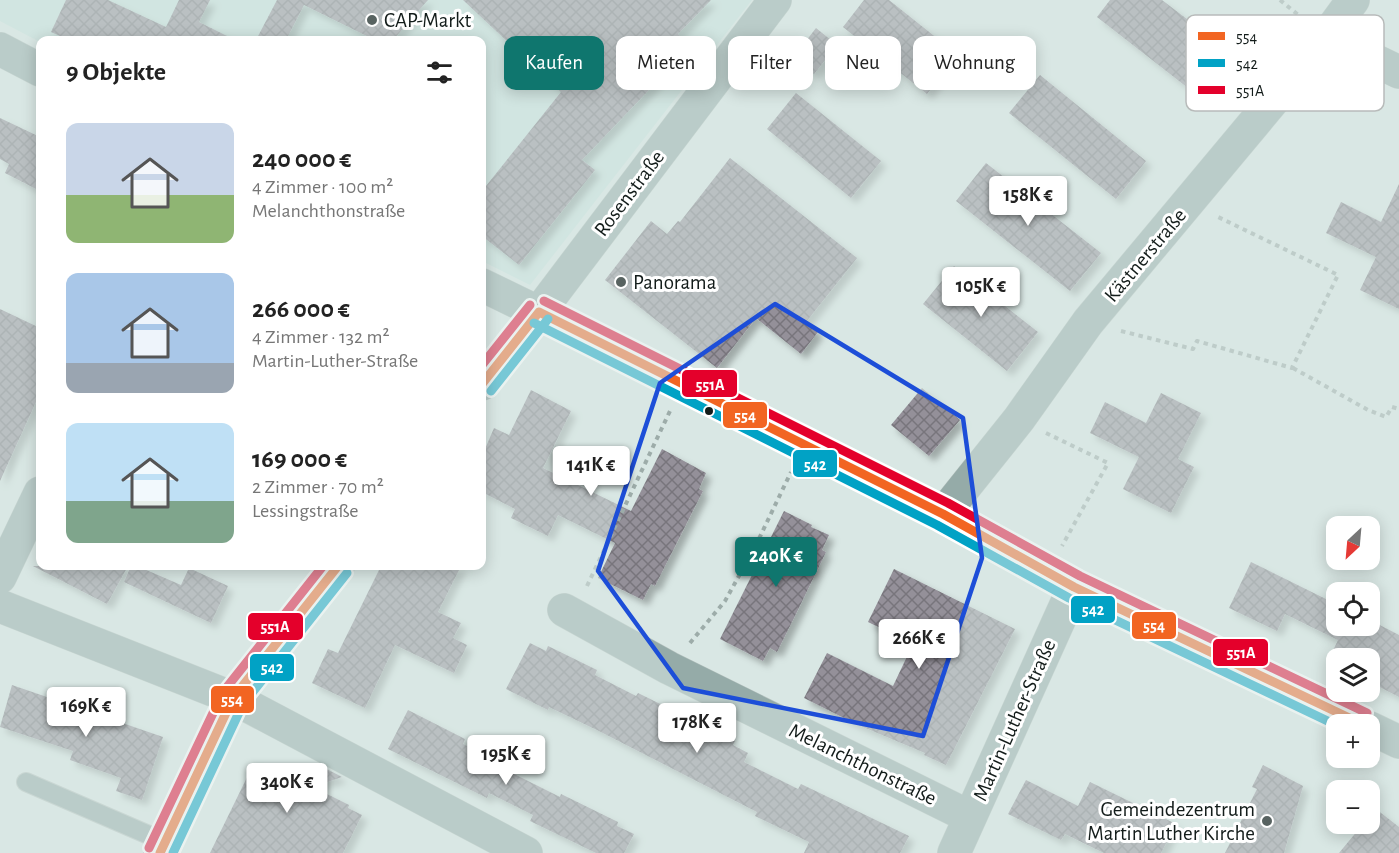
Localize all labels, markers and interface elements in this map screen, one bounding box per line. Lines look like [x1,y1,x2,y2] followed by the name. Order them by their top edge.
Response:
[384,10,472,31] place label: CAP-Markt
[365,13,379,27] marker: CAP-Markt
[1186,15,1384,111] legend
[1236,29,1257,45] text: 554
[504,36,604,90] chip: Kaufen
[616,36,716,90] chip: Mieten
[728,36,813,90] chip: Filter
[825,36,901,90] chip: Neu
[913,36,1036,90] chip: Wohnung
[423,56,456,89] icon: filters
[1236,56,1258,72] text: 542
[66,59,166,85] text: 9 Objekte
[1236,83,1264,99] text: 551A
[252,146,352,172] text: 240 000 €
[590,146,668,240] street label: Rosenstraße
[114,147,186,219] icon: home
[979,176,1077,227] pin: 158K €
[252,177,393,197] text: 4 Zimmer · 100 m²
[1003,185,1053,205] text: 158K €
[252,201,405,221] text: Melanchthonstraße
[1100,205,1190,306] street label: Kästnerstraße
[932,267,1030,318] pin: 105K €
[633,272,717,293] place label: Panorama
[614,275,628,289] marker: Panorama
[956,276,1006,296] text: 105K €
[252,296,350,322] text: 266 000 €
[114,297,186,369] icon: home
[252,327,389,347] text: 4 Zimmer · 132 m²
[252,351,418,371] text: Martin-Luther-Straße
[681,369,738,398] line badge: 551A
[695,377,725,393] text: 551A
[722,401,768,429] line badge: 554
[703,405,715,417] unlabelled marker
[734,408,756,424] text: 554
[252,446,347,472] text: 169 000 €
[542,446,640,497] pin: 141K €
[114,447,186,519] icon: home
[792,449,838,478] line badge: 542
[567,455,615,475] text: 141K €
[804,457,827,473] text: 542
[252,477,384,497] text: 2 Zimmer · 70 m²
[252,501,359,521] text: Lessingstraße
[1326,516,1380,570] north arrow
[1326,516,1380,834] map controls
[727,537,825,588] pin: 240K €
[749,546,803,566] text: 240K €
[1326,582,1380,636] button: locate
[1070,595,1116,624] line badge: 542
[1082,602,1105,618] text: 542
[1131,611,1177,640] line badge: 554
[247,612,304,641] line badge: 551A
[1143,618,1165,634] text: 554
[260,619,290,635] text: 551A
[870,619,968,670] pin: 266K €
[893,628,945,648] text: 266K €
[969,636,1060,804] street label: Martin-Luther-Straße
[1212,638,1269,667] line badge: 551A
[1226,645,1256,661] text: 551A
[1326,648,1380,702] button: layers
[249,653,295,682] line badge: 542
[261,660,284,676] text: 542
[210,685,255,714] line badge: 554
[37,687,135,738] pin: 169K €
[221,692,243,708] text: 554
[61,696,111,716] text: 169K €
[648,703,746,754] pin: 178K €
[672,712,722,732] text: 178K €
[1326,714,1380,768] button: +
[786,720,940,809] street label: Melanchthonstraße
[457,735,555,786] pin: 195K €
[481,744,531,764] text: 195K €
[238,763,336,814] pin: 340K €
[260,772,314,792] text: 340K €
[1326,780,1380,834] button: −
[1087,799,1255,844] place label: Gemeindezentrum Martin Luther Kirche
[1260,814,1274,828] marker: Gemeindezentrum Martin Luther Kirche

